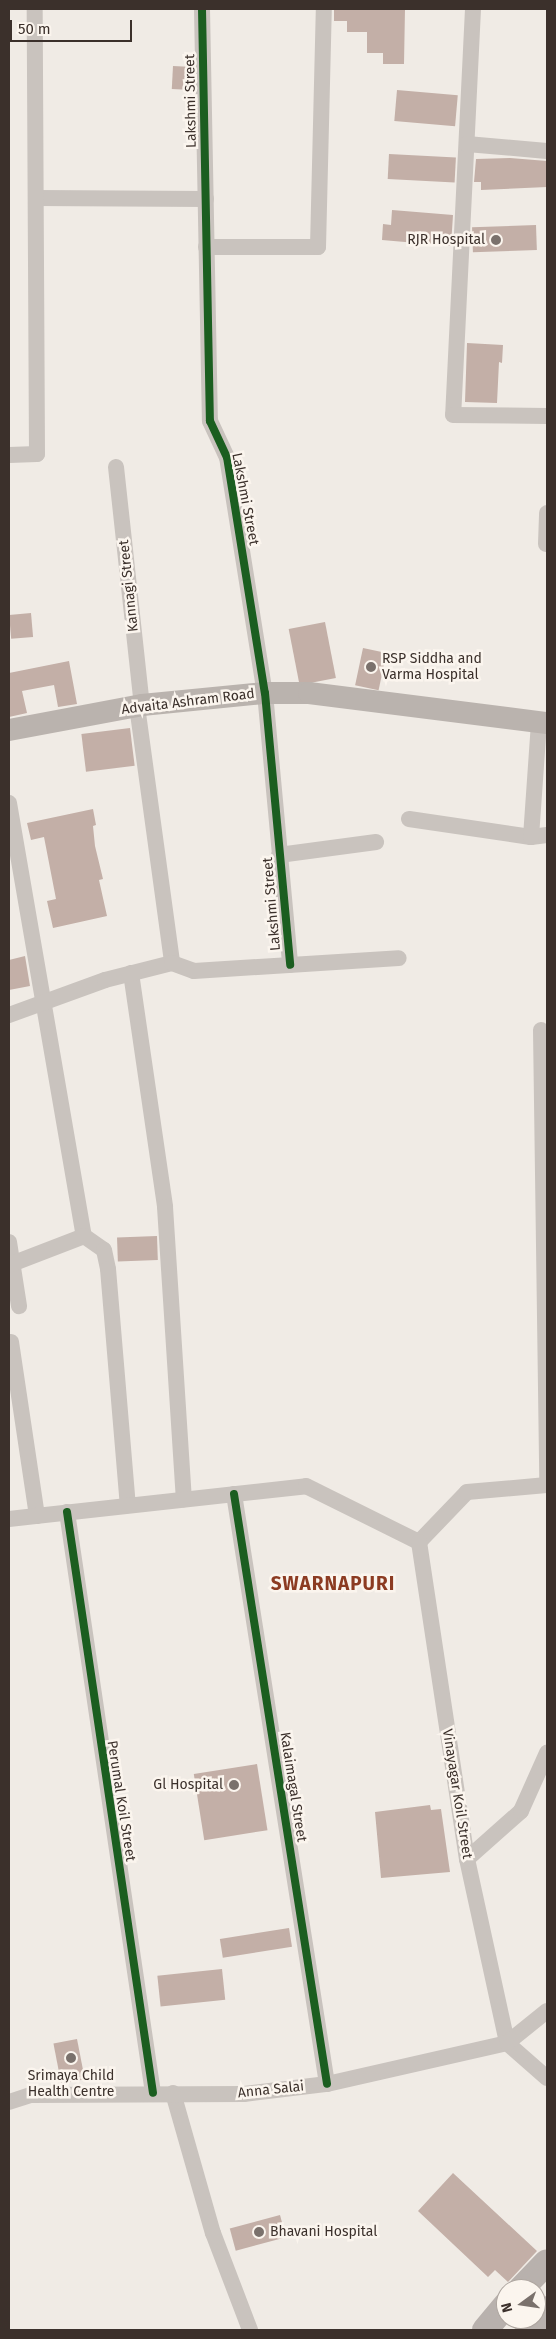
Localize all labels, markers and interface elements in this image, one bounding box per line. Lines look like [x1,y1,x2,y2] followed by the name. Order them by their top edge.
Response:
[12,10,135,42] scale bar
[18,20,51,38] text: 50 m
[182,54,200,148] street label: Lakshmi Street
[407,232,485,248] place label: RJR Hospital
[489,233,503,247] marker: RJR Hospital
[228,451,262,547] street label: Lakshmi Street
[116,539,142,633] street label: Kannagi Street
[382,651,482,684] place label: RSP Siddha and Varma Hospital
[364,660,378,674] marker: RSP Siddha and Varma Hospital
[120,685,256,719] street label: Advaita Ashram Road
[260,856,284,952] street label: Lakshmi Street
[269,1573,397,1595] district label: SWARNAPURI
[438,1728,476,1860] street label: Vinayagar Koil Street
[276,1731,310,1843] street label: Kalaimagal Street
[103,1739,139,1863] street label: Perumal Koil Street
[153,1777,223,1793] place label: Gl Hospital
[227,1778,241,1792] marker: Gl Hospital
[64,2051,78,2065] marker: Srimaya Child Health Centre
[28,2068,114,2100] place label: Srimaya Child Health Centre
[237,2078,305,2102] street label: Anna Salai
[270,2224,377,2240] place label: Bhavani Hospital
[252,2225,266,2239] marker: Bhavani Hospital
[496,2279,546,2329] north arrow
[498,2301,516,2314] text: N

